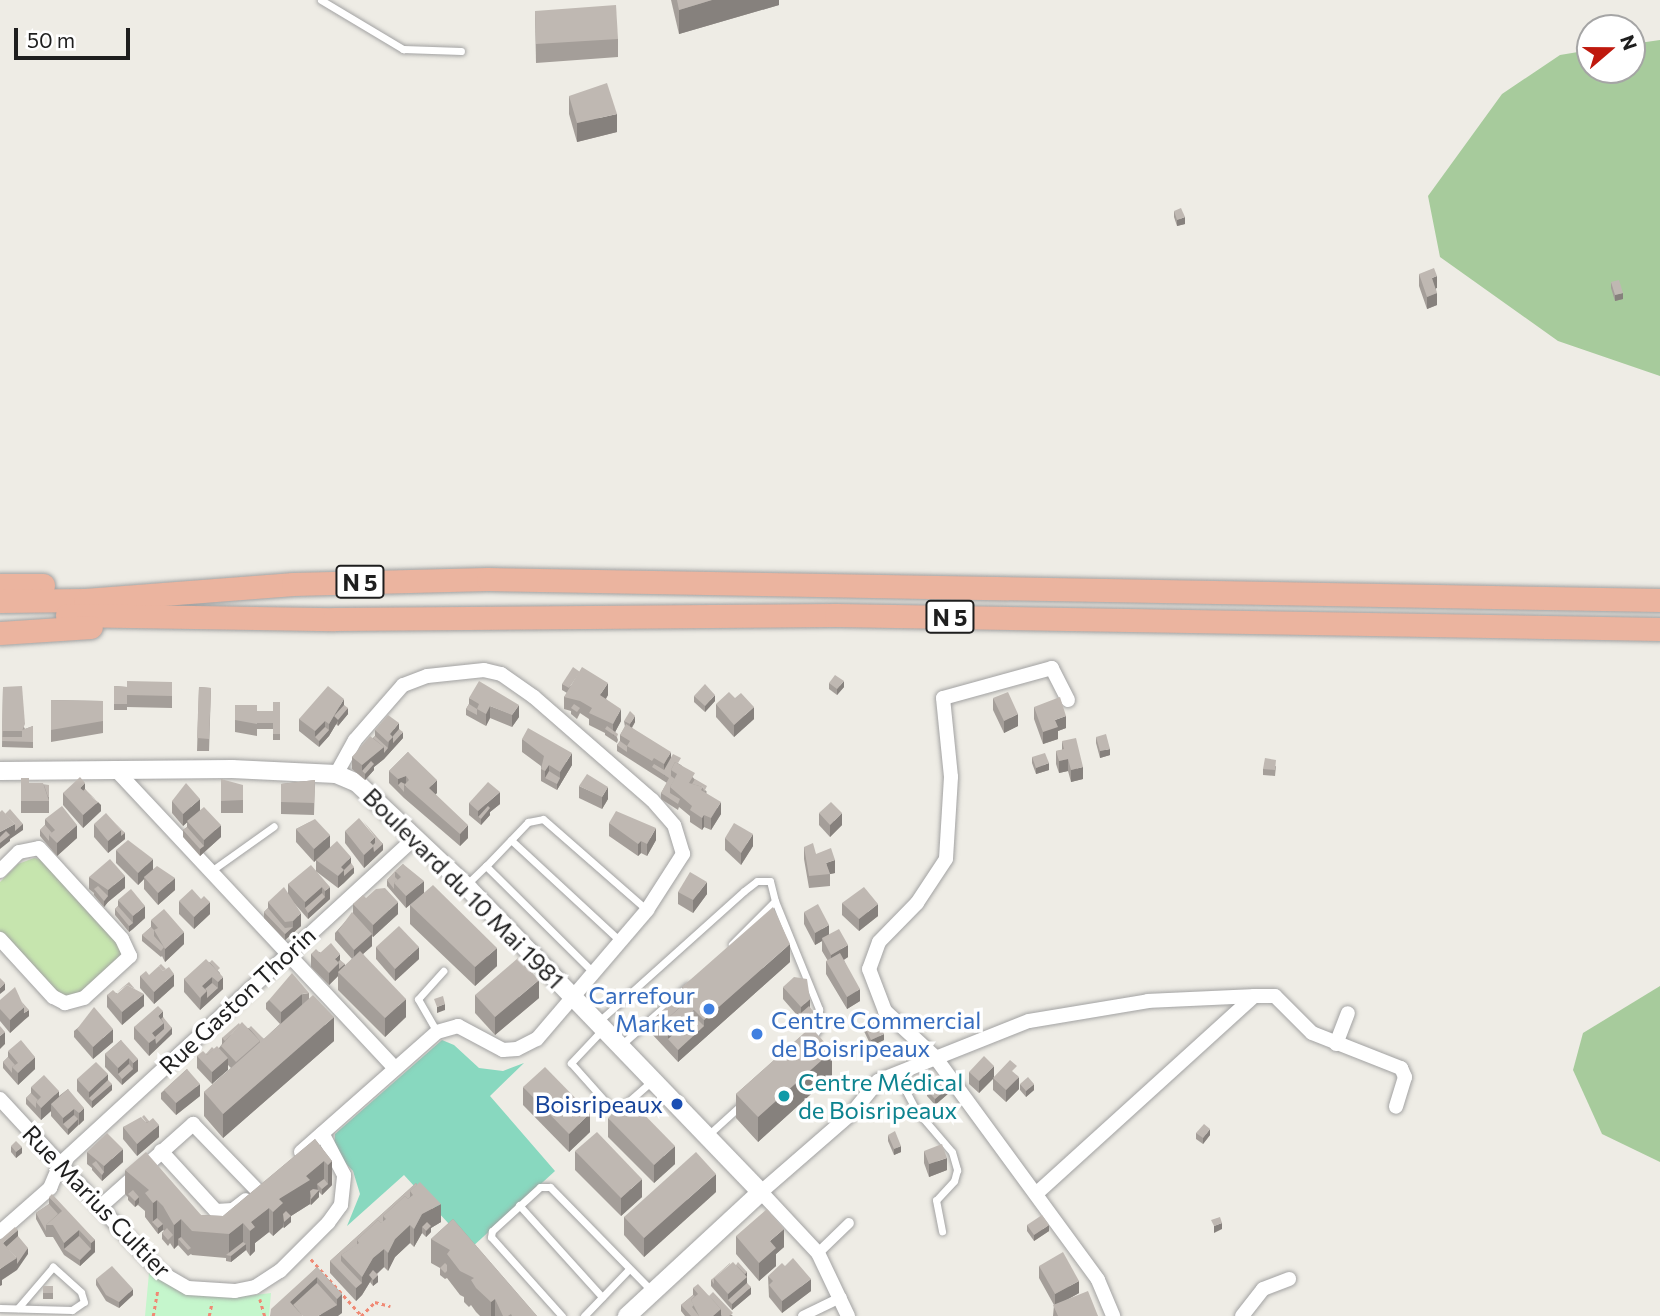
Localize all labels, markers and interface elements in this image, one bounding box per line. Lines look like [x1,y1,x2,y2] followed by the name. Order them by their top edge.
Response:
[18,14,133,58] scale bar
[1576,14,1646,84] north arrow
[27,27,75,52] text: 50 m
[1616,32,1643,53] text: N
[334,562,386,602] road number: N 5
[924,597,976,636] road number: N 5
[358,782,570,994] street label: Boulevard du 10 Mai 1981
[153,920,321,1080] street label: Rue Gaston Thorin
[589,981,695,1037] place label: Carrefour Market
[701,1001,717,1017] marker: Carrefour Market
[771,1006,981,1062] place label: Centre Commercial de Boisripeaux
[749,1026,765,1042] marker: Centre Commercial de Boisripeaux
[798,1068,963,1124] place label: Centre Médical de Boisripeaux
[776,1088,792,1104] marker: Centre Médical de Boisripeaux
[535,1090,663,1118] place label: Boisripeaux
[669,1096,685,1112] marker: Boisripeaux
[17,1119,177,1283] street label: Rue Marius Cultier

